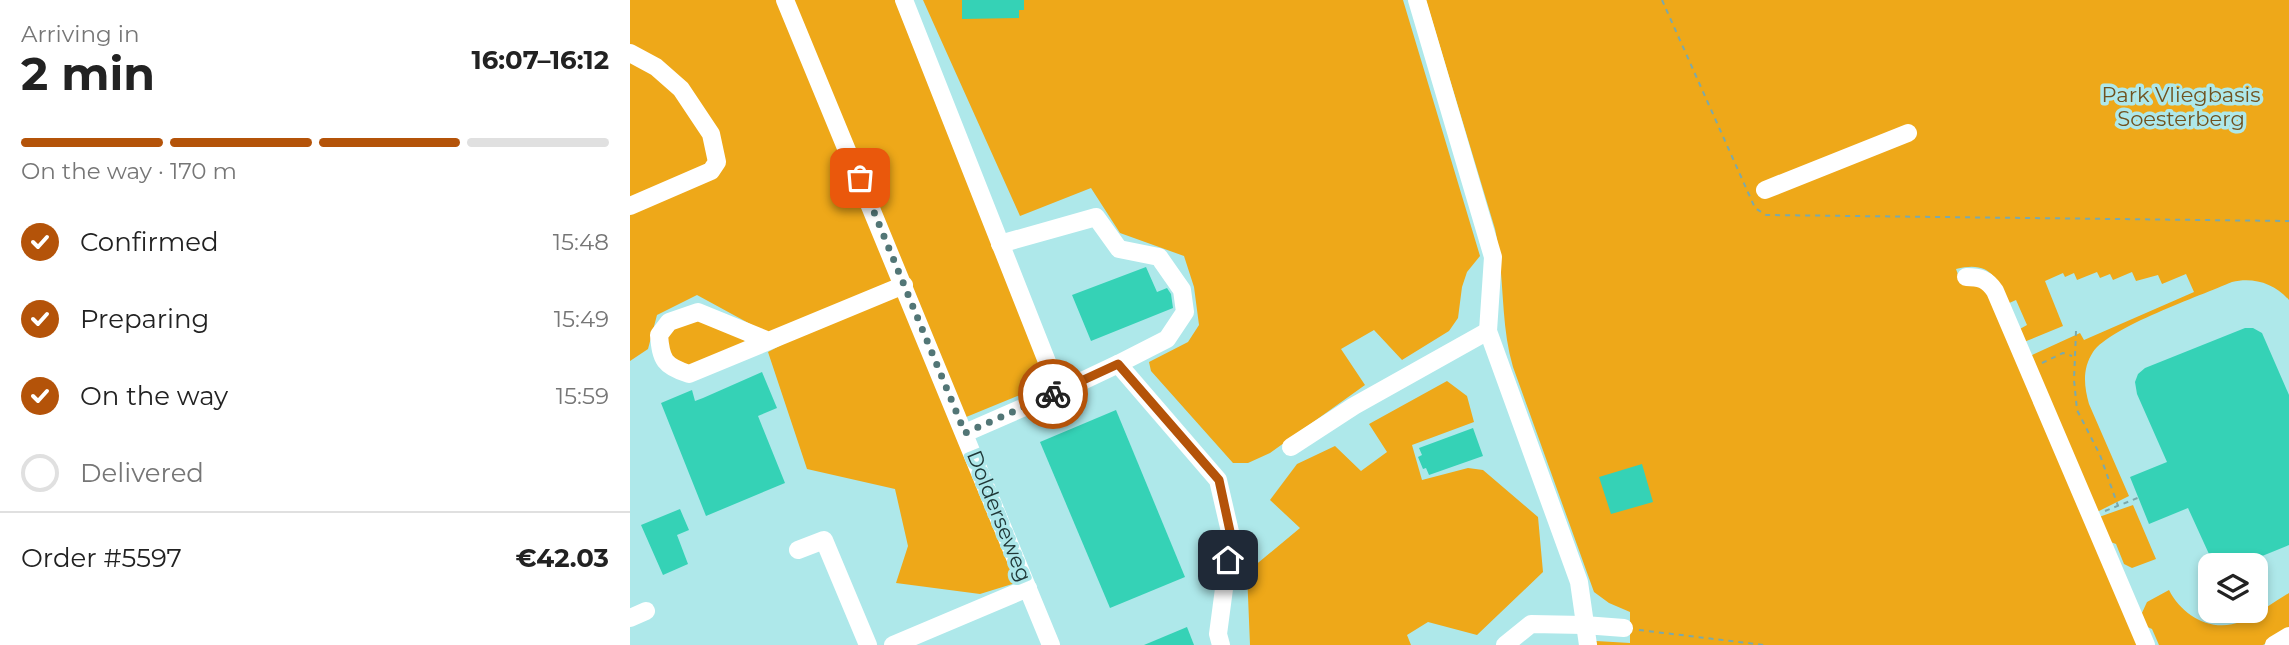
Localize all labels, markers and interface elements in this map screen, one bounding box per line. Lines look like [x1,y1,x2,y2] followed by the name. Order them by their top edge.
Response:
[21,20,140,48] text: Arriving in
[472,44,609,76] text: 16:07–16:12
[21,45,155,102] text: 2 min
[2102,82,2260,131] park label: Park Vliegbasis Soesterberg
[830,148,890,208] pin
[21,157,237,185] text: On the way · 170 m
[841,159,879,197] icon: bag
[21,223,59,261] icon: check
[80,226,219,258] text: Confirmed
[553,228,609,256] text: 15:48
[21,300,59,338] icon: check
[80,303,209,335] text: Preparing
[554,305,609,333] text: 15:49
[1018,359,1088,429] courier
[1034,375,1072,413] icon: bike
[21,377,59,415] icon: check
[80,380,228,412] text: On the way
[556,382,609,410] text: 15:59
[962,447,1037,585] street label: Dolderseweg
[80,457,204,489] text: Delivered
[1198,530,1258,590] pin
[1209,541,1247,579] icon: home
[21,542,182,574] text: Order #5597
[516,542,609,574] text: €42.03
[2198,553,2268,623] map controls
[2198,553,2268,623] button: layers

